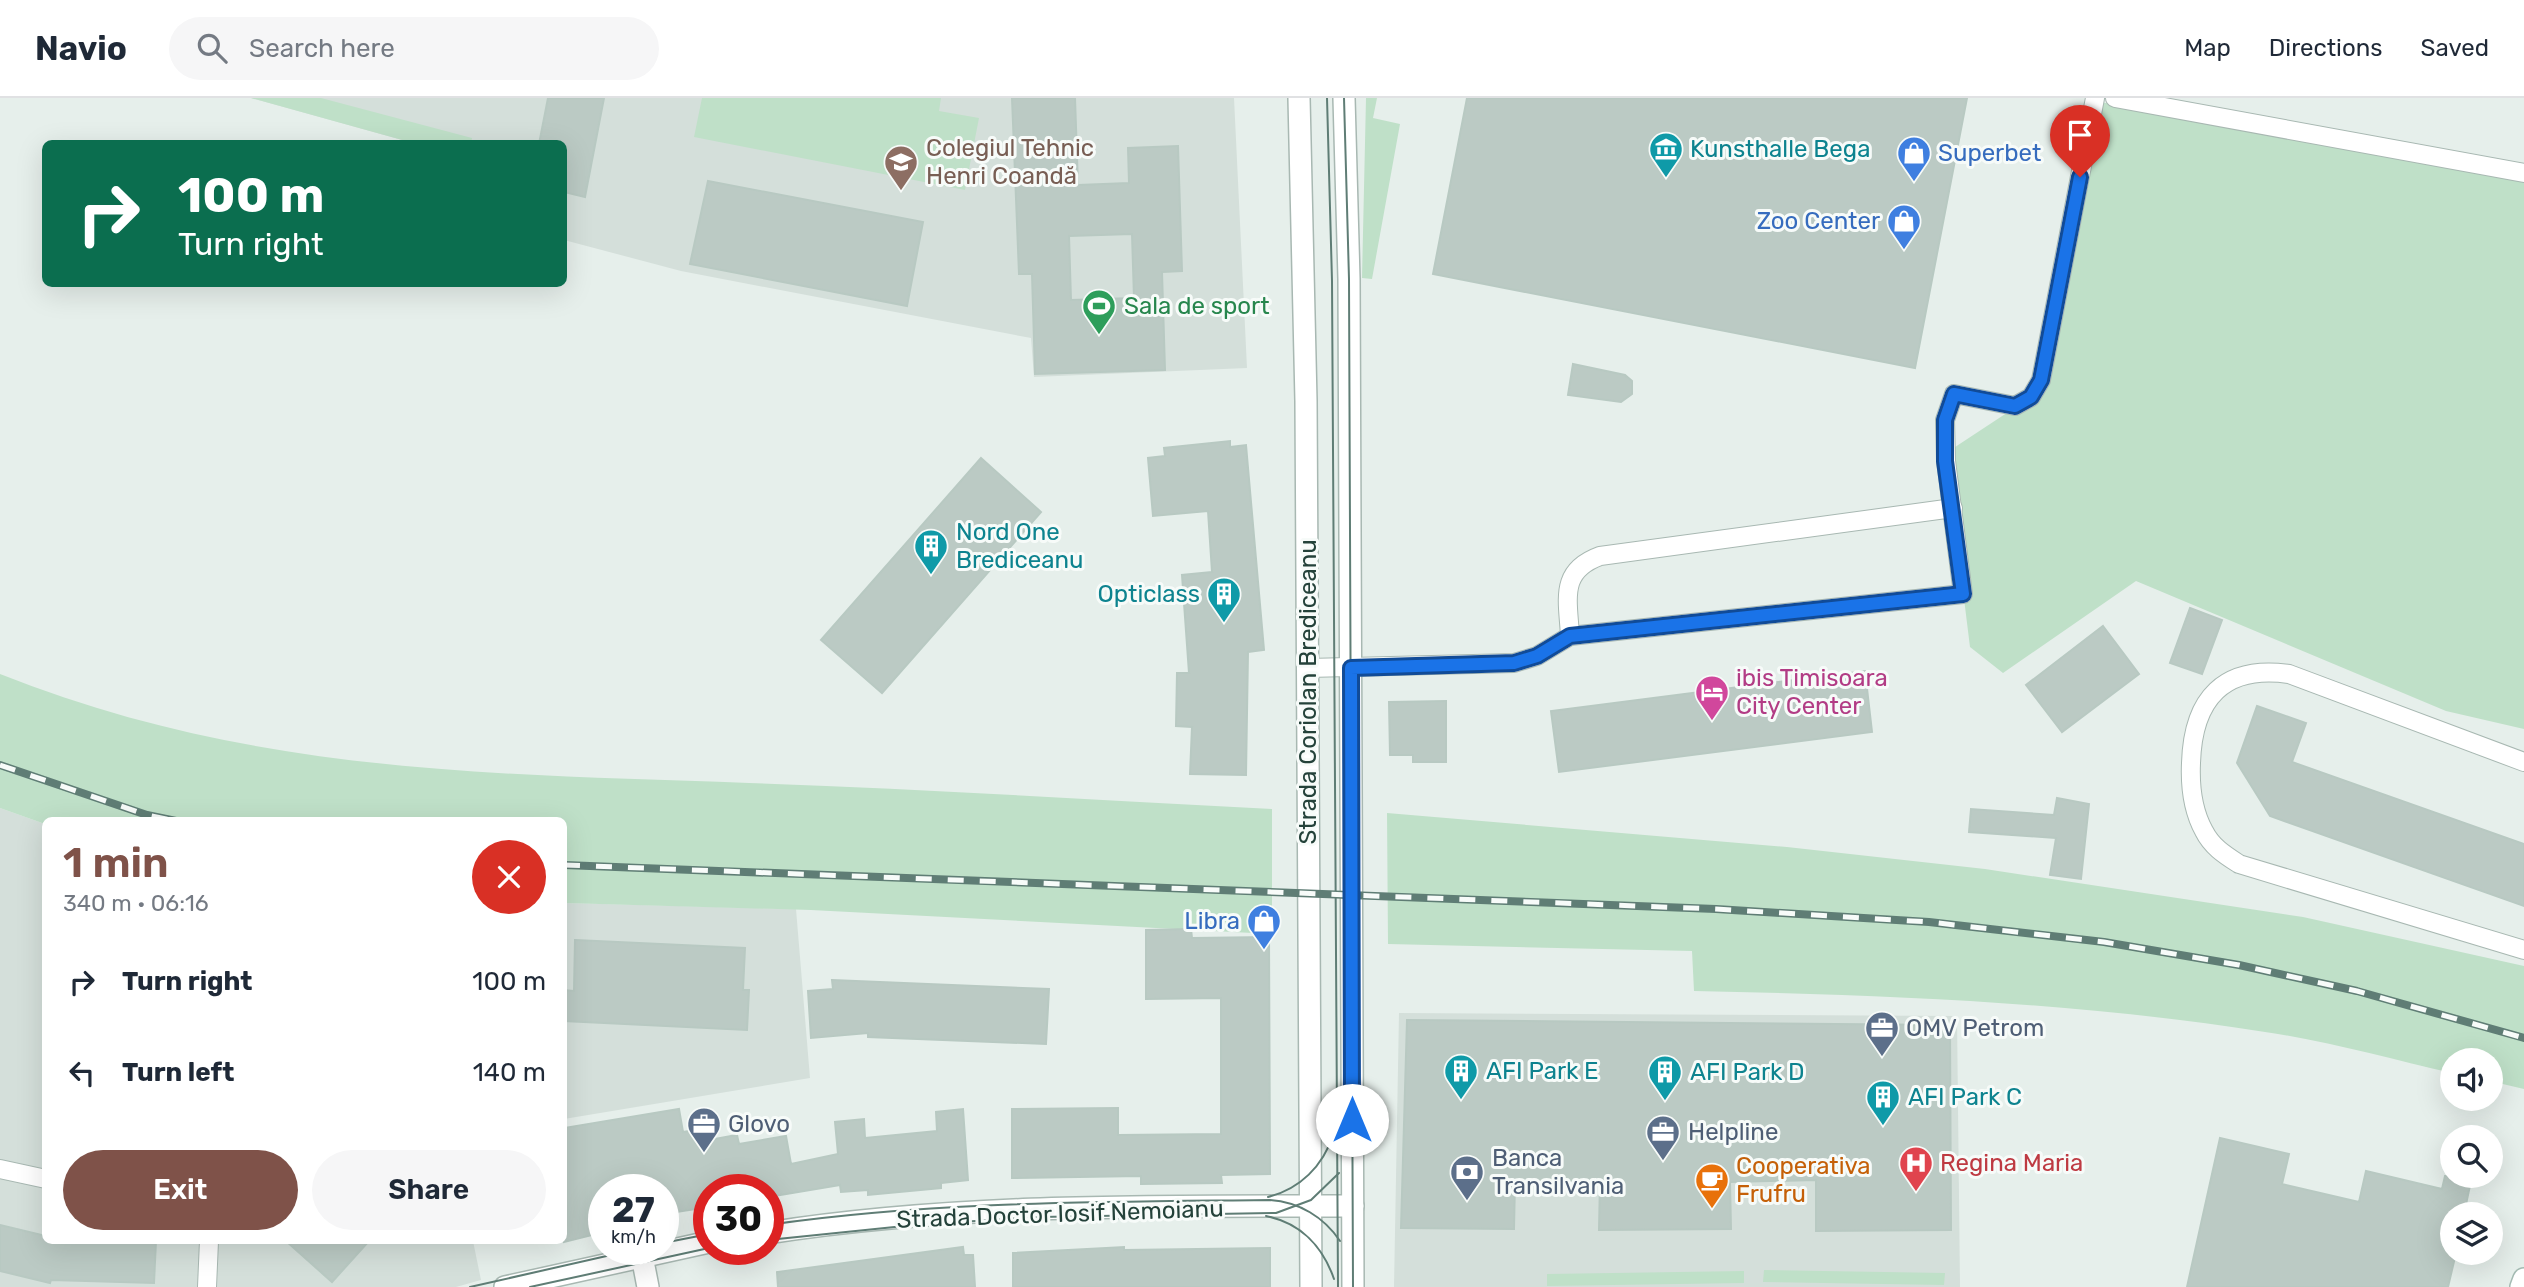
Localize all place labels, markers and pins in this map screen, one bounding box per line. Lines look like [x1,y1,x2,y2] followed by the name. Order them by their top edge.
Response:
[2050,105,2110,177] pin
[1647,130,1685,179] museum icon: Kunsthalle Bega
[926,134,1094,190] place label: Colegiul Tehnic Henri Coandă
[1895,134,1933,183] shop icon: Superbet
[1690,135,1870,163] place label: Kunsthalle Bega
[1938,139,2041,167] place label: Superbet
[882,143,920,192] school or university icon: Colegiul Tehnic Henri Coandă
[1885,202,1923,251] shop icon: Zoo Center
[1757,207,1880,235] place label: Zoo Center
[1080,287,1118,336] sports icon: Sala de sport
[1124,292,1270,320] place label: Sala de sport
[956,518,1083,574] place label: Nord One Brediceanu
[912,527,950,576] building icon: Nord One Brediceanu
[1205,575,1243,624] building icon: Opticlass
[1098,580,1200,608] place label: Opticlass
[1736,664,1888,720] place label: ibis Timisoara City Center
[1693,673,1731,722] hotel icon: ibis Timisoara City Center
[1245,902,1283,951] shop icon: Libra
[1184,907,1240,935] place label: Libra
[1863,1009,1901,1058] office icon: OMV Petrom
[1906,1014,2044,1042] place label: OMV Petrom
[1442,1052,1480,1101] building icon: AFI Park E
[1646,1053,1684,1102] building icon: AFI Park D
[1486,1057,1599,1085] place label: AFI Park E
[1690,1058,1805,1086] place label: AFI Park D
[1864,1078,1902,1127] building icon: AFI Park C
[1908,1083,2022,1111] place label: AFI Park C
[685,1105,723,1154] office icon: Glovo
[728,1110,790,1138] place label: Glovo
[1644,1113,1682,1162] office icon: Helpline
[1688,1118,1778,1146] place label: Helpline
[1492,1144,1624,1200] place label: Banca Transilvania
[1897,1144,1935,1193] hospital icon: Regina Maria
[1940,1149,2083,1177] place label: Regina Maria
[1736,1152,1871,1208] place label: Cooperativa Frufru
[1448,1153,1486,1202] bank icon: Banca Transilvania
[1693,1161,1731,1210] cafe icon: Cooperativa Frufru

